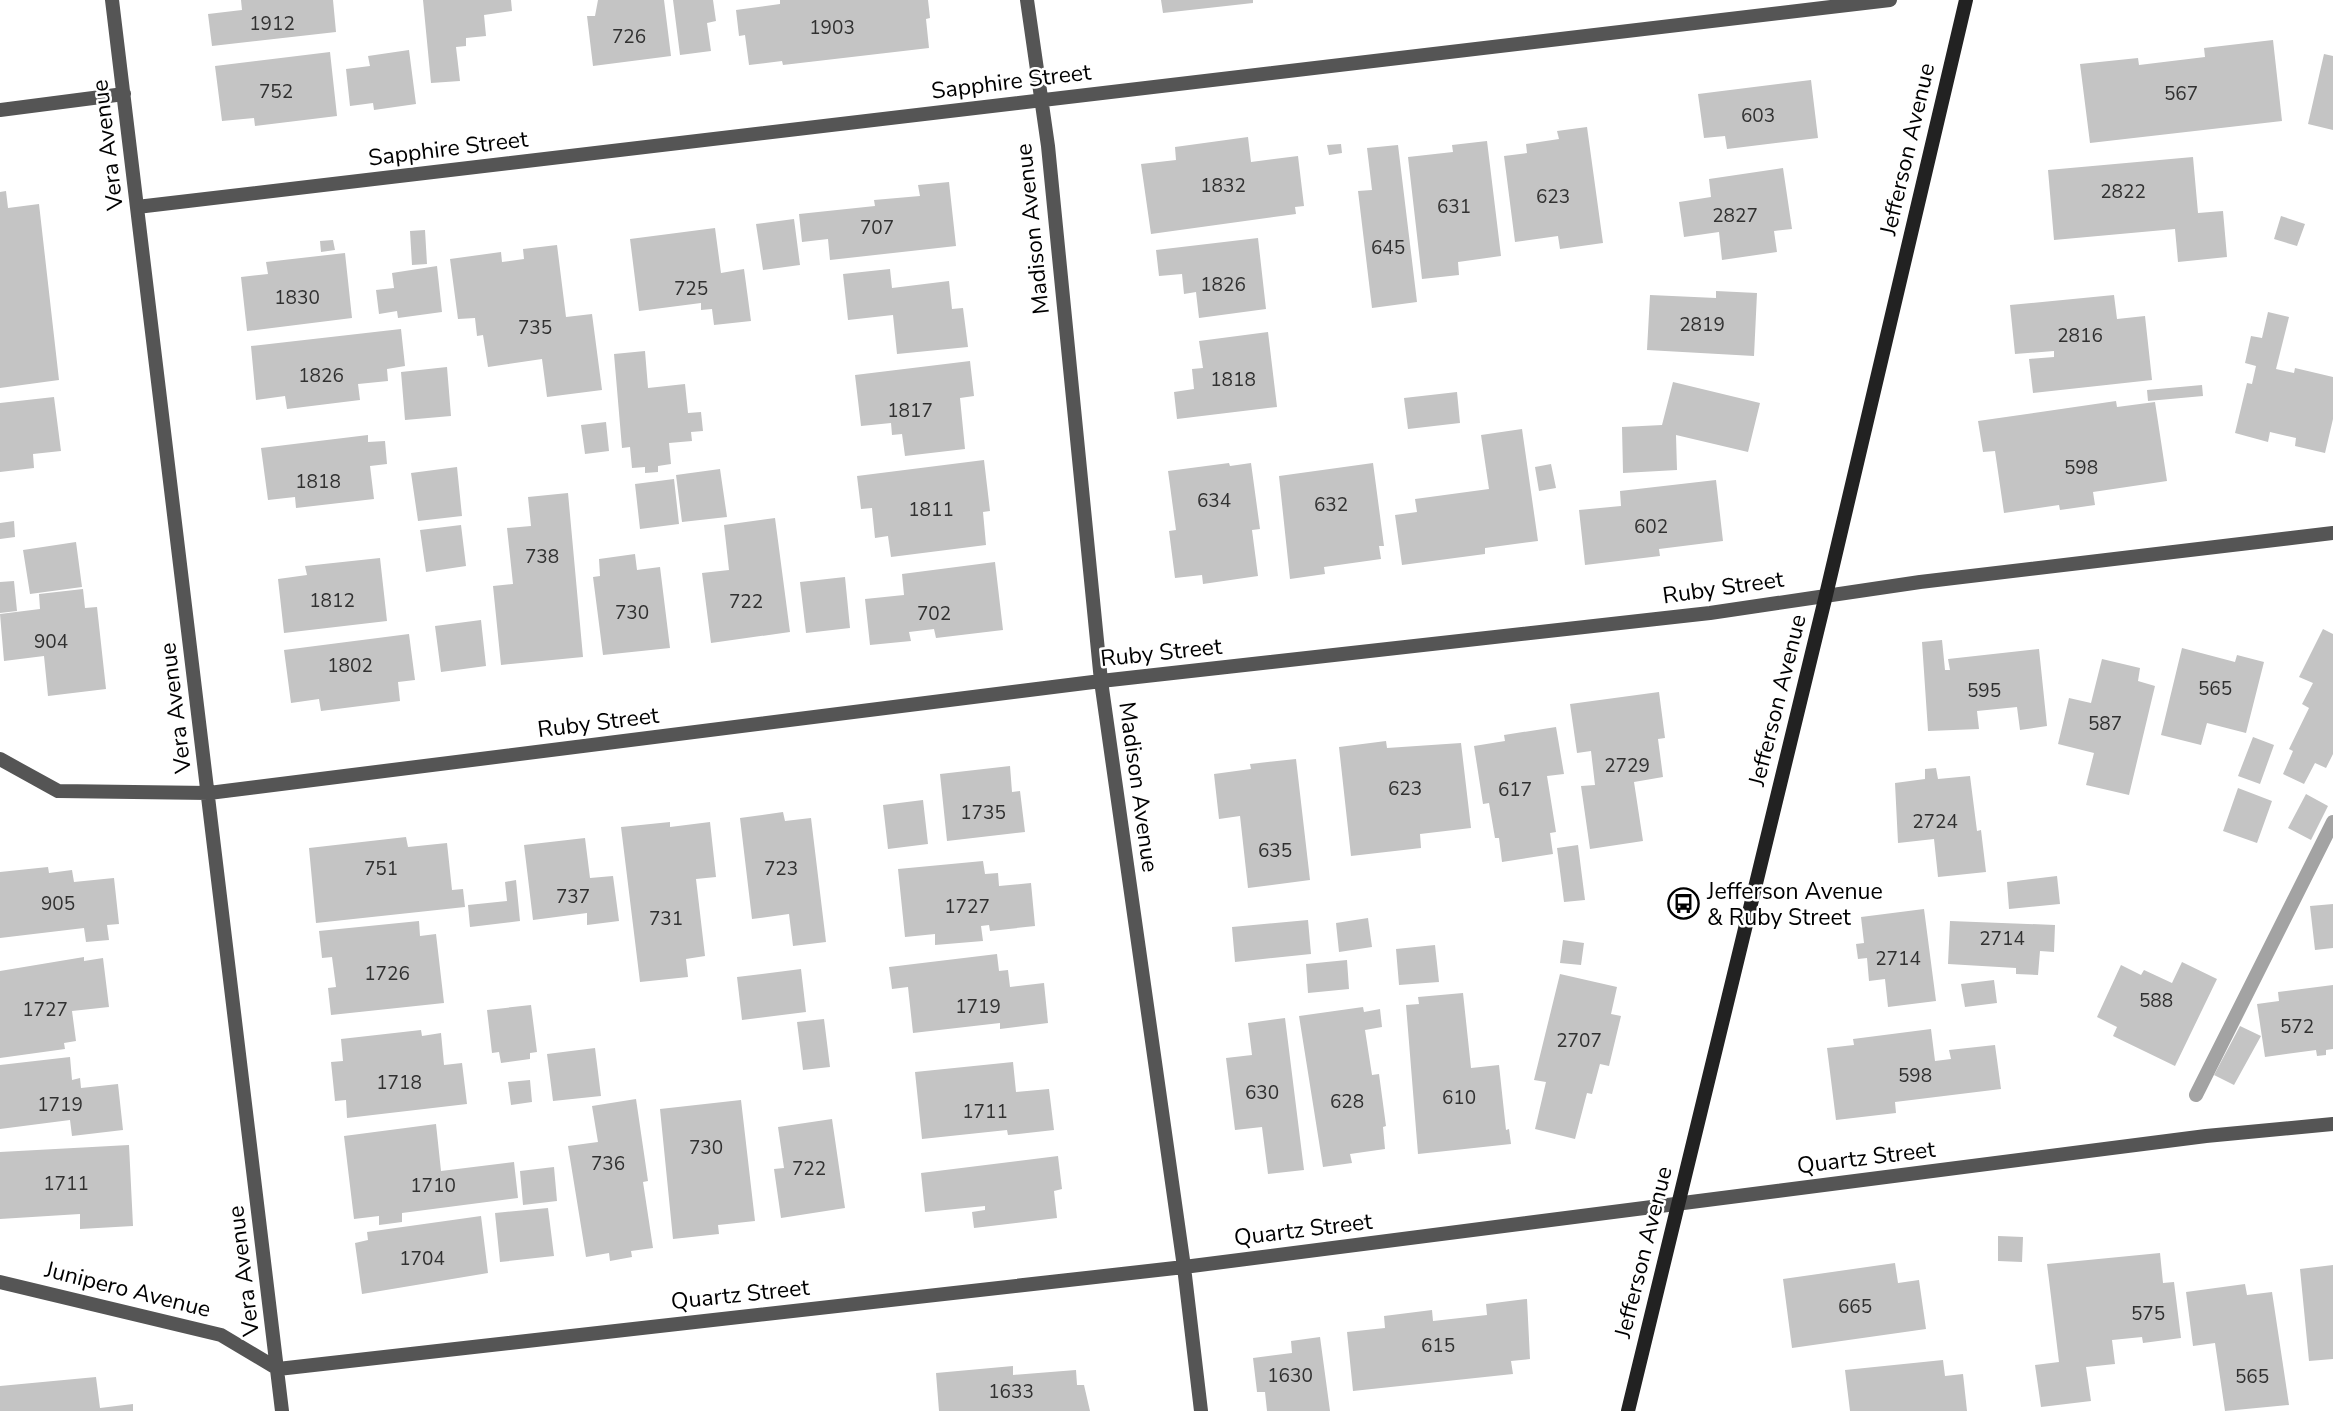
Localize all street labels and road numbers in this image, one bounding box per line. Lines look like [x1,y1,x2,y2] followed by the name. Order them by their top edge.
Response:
[929,56,1094,107] street label: Sapphire Street
[1872,60,1942,239] street label: Jefferson Avenue
[84,78,131,213] street label: Vera Avenue
[366,123,531,174] street label: Sapphire Street
[1008,142,1057,316] street label: Madison Avenue
[1660,564,1787,611] street label: Ruby Street
[1741,611,1814,790] street label: Jefferson Avenue
[1099,631,1224,674] street label: Ruby Street
[152,641,199,776] street label: Vera Avenue
[536,700,661,745] street label: Ruby Street
[1111,700,1166,874] street label: Madison Avenue
[1795,1134,1938,1181] street label: Quartz Street
[1607,1163,1680,1342] street label: Jefferson Avenue
[220,1204,267,1339] street label: Vera Avenue
[1232,1206,1375,1253] street label: Quartz Street
[41,1254,214,1325] street label: Junipero Avenue
[669,1272,812,1317] street label: Quartz Street

